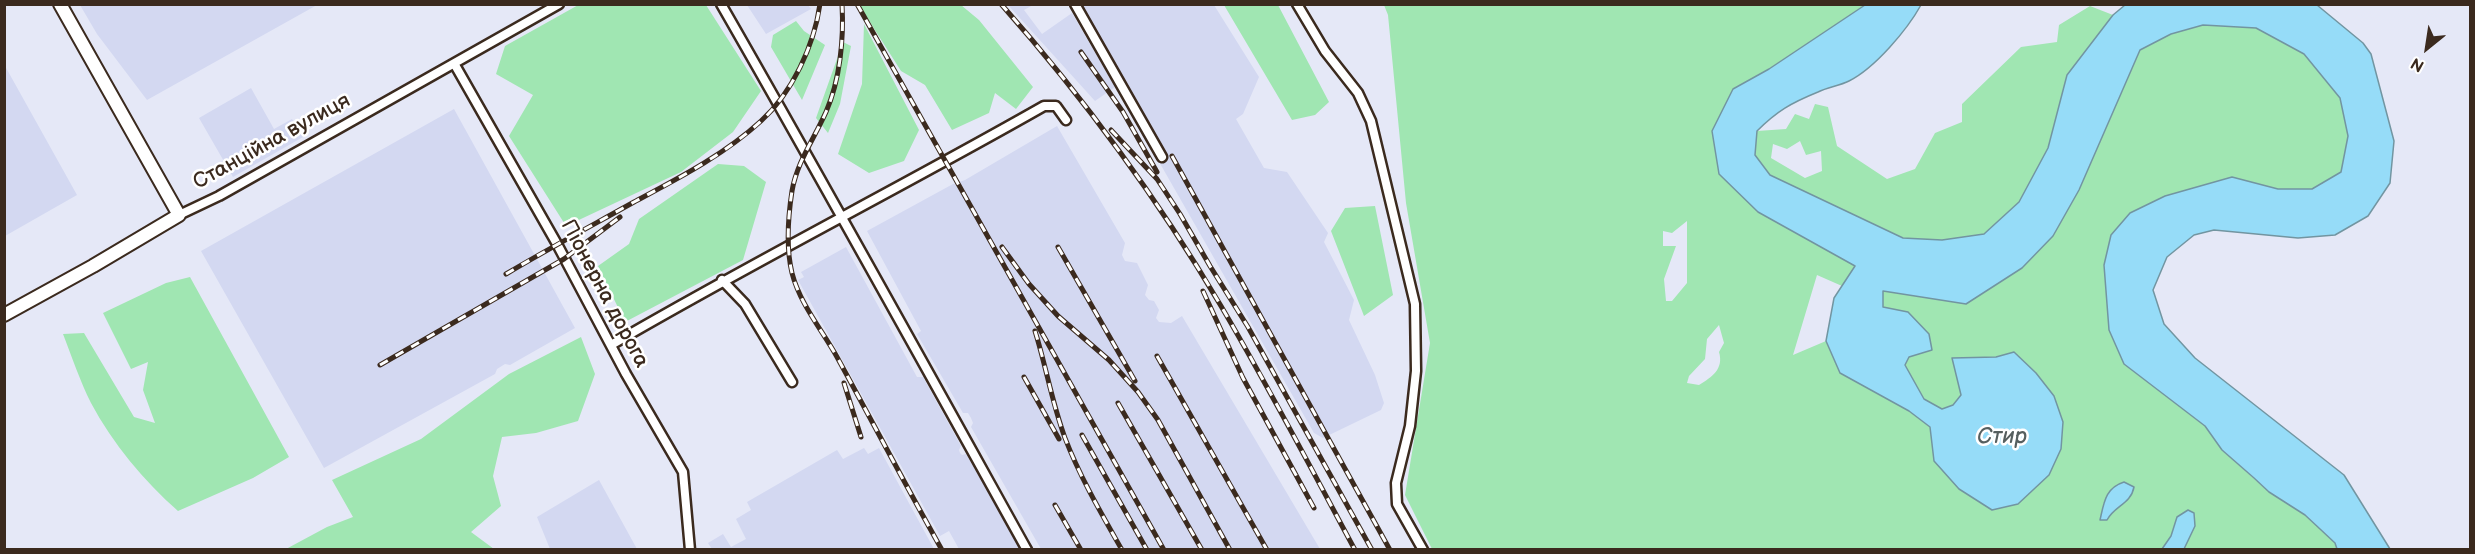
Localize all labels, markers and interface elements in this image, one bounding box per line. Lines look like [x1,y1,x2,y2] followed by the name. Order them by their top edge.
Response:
[2397,18,2457,78] north arrow
[2408,53,2428,75] text: N
[189,88,355,196] street label: Станційна вулиця
[554,216,654,372] street label: Піонерна дорога
[1977,424,2027,450] water label: Стир

